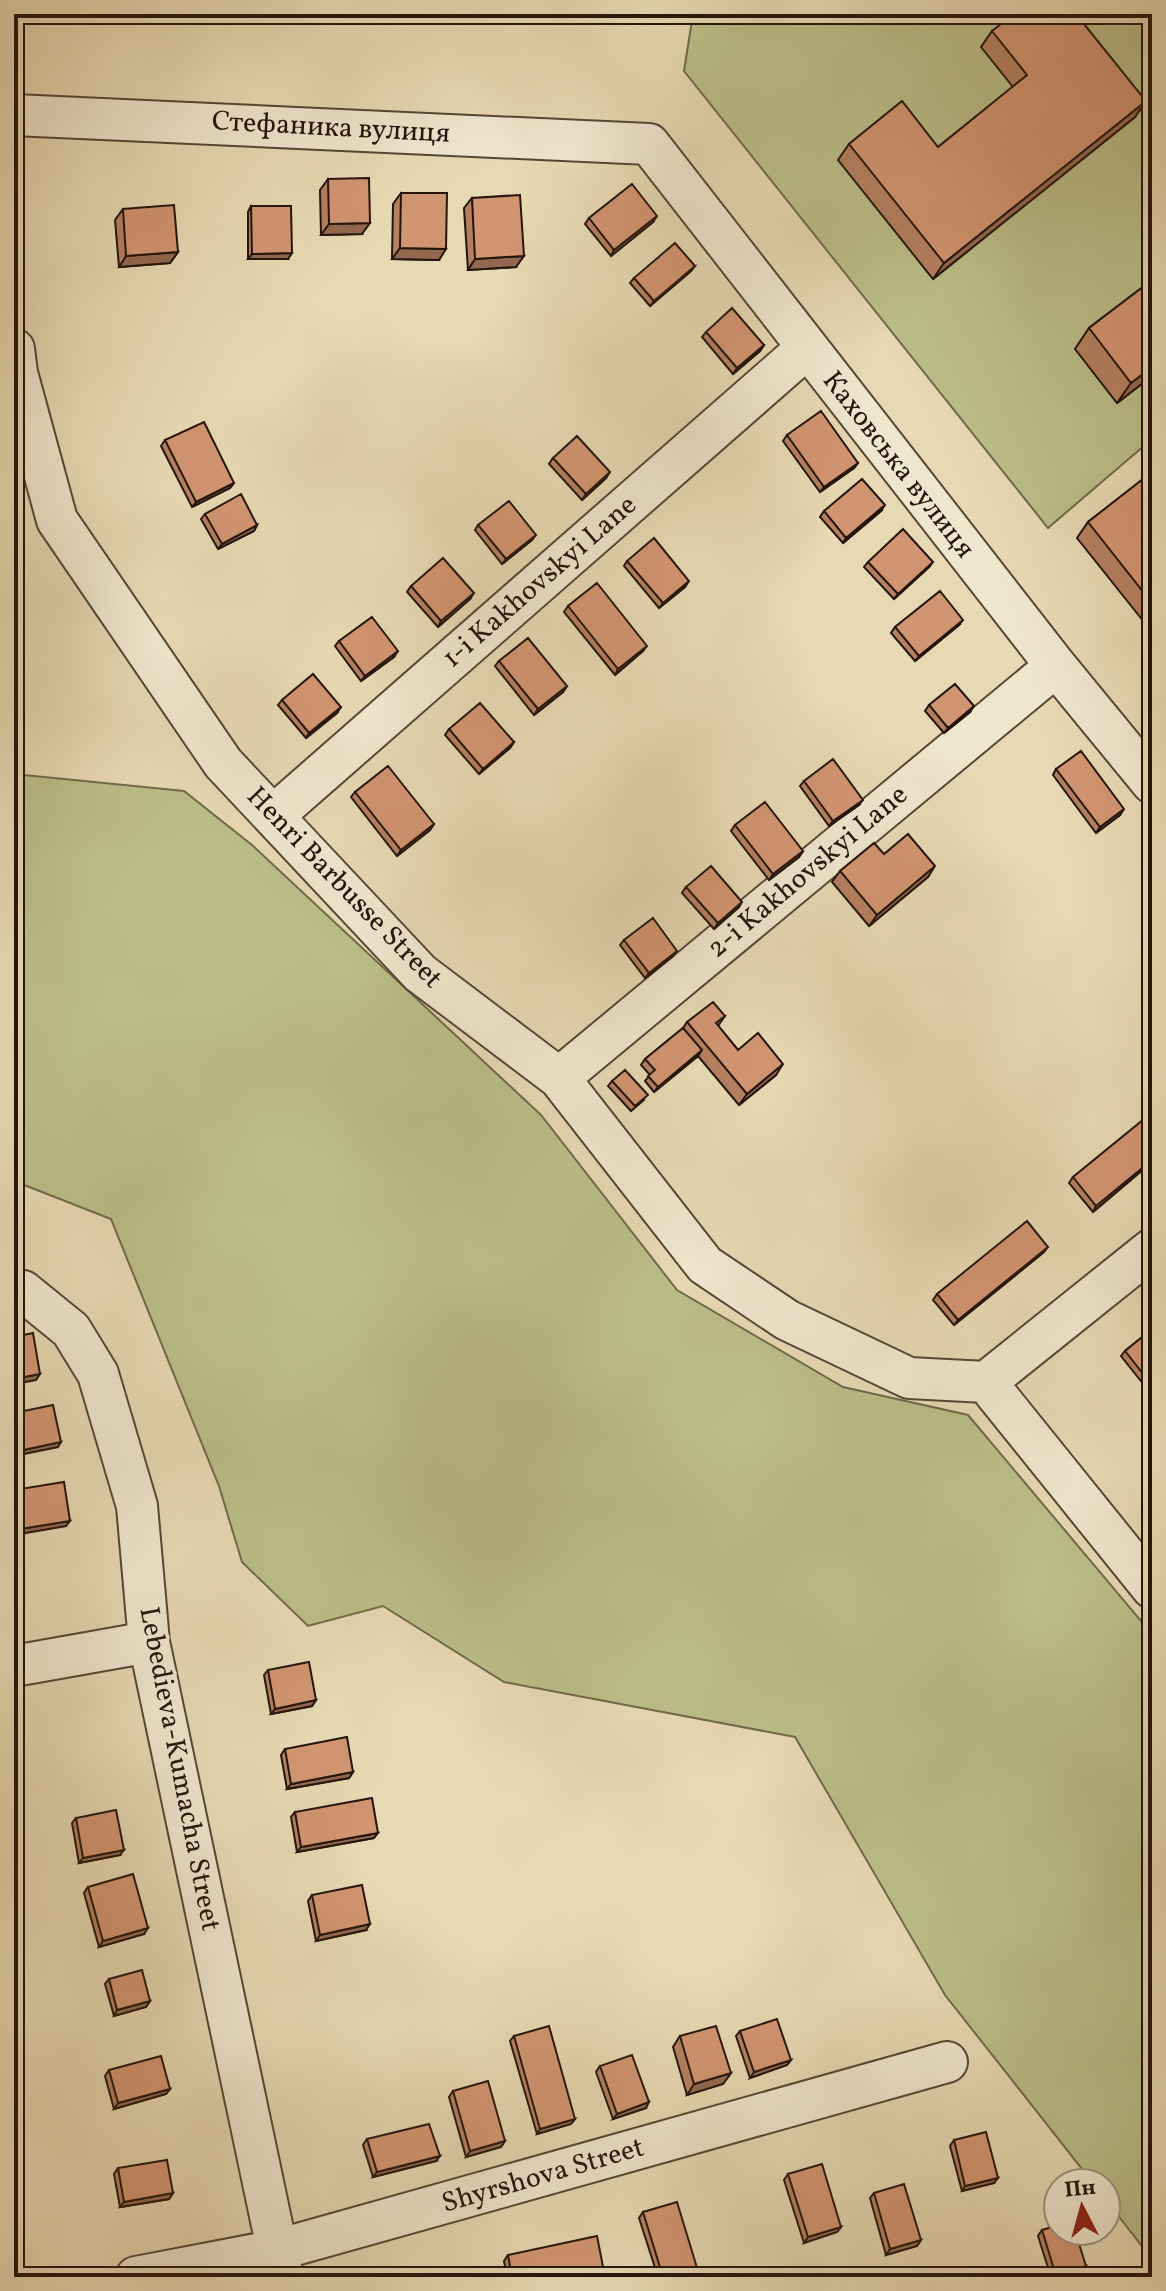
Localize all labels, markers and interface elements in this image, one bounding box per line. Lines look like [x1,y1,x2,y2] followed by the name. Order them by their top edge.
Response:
[211,102,451,154] street label: Стефаника вулиця
[812,363,984,567] street label: Каховська вулиця
[434,487,646,677] street label: 1-i Kakhovskyi Lane
[699,776,917,968] street label: 2-i Kakhovskyi Lane
[237,778,451,998] street label: Henri Barbusse Street
[128,1604,230,1934] street label: Lebedieva-Kumacha Street
[437,2128,649,2224] street label: Shyrshova Street
[1042,2167,1122,2247] north arrow
[1063,2173,1097,2207] text: Пн

